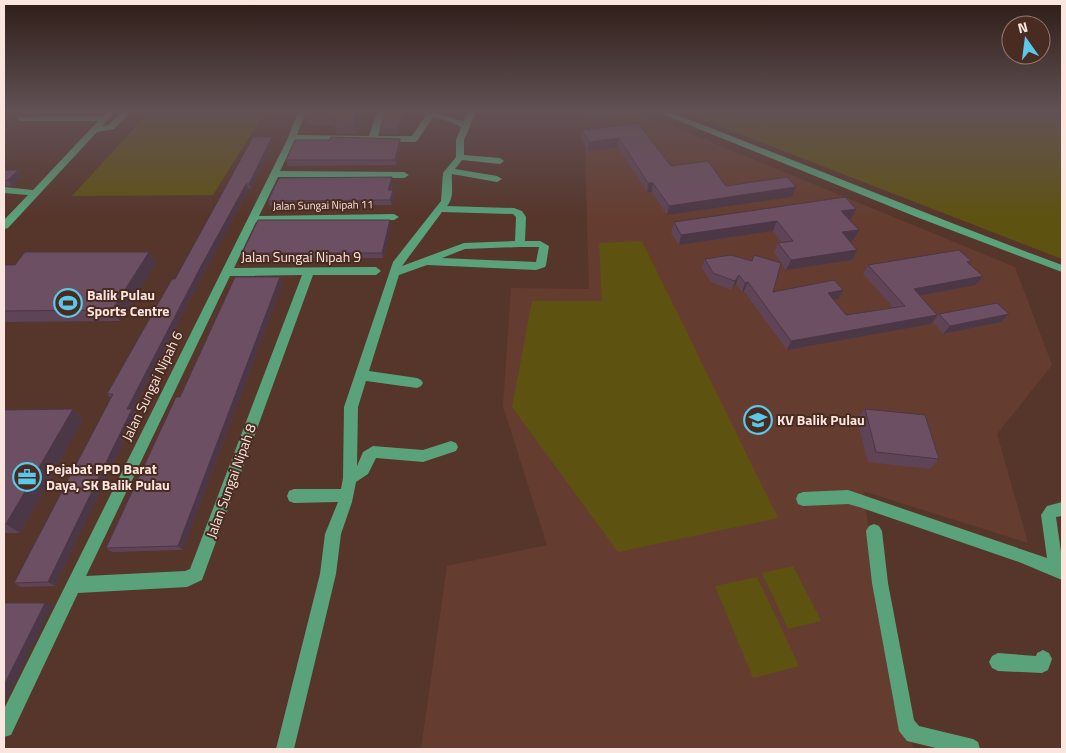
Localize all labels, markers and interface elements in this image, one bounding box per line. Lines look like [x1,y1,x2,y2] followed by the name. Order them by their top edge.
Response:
[1001,15,1051,65] north arrow
[1015,16,1030,38] text: N
[273,196,373,214] street label: Jalan Sungai Nipah 11
[241,246,361,267] street label: Jalan Sungai Nipah 9
[87,284,170,321] place label: Balik Pulau Sports Centre
[53,288,83,318] sports icon: Balik Pulau Sports Centre
[116,327,187,444] street label: Jalan Sungai Nipah 6
[743,405,773,435] school or university icon: KV Balik Pulau
[777,409,865,430] place label: KV Balik Pulau
[200,421,261,541] street label: Jalan Sungai Nipah 8
[46,458,170,495] place label: Pejabat PPD Barat Daya, SK Balik Pulau
[12,462,42,492] office icon: Pejabat PPD Barat Daya, SK Balik Pulau

